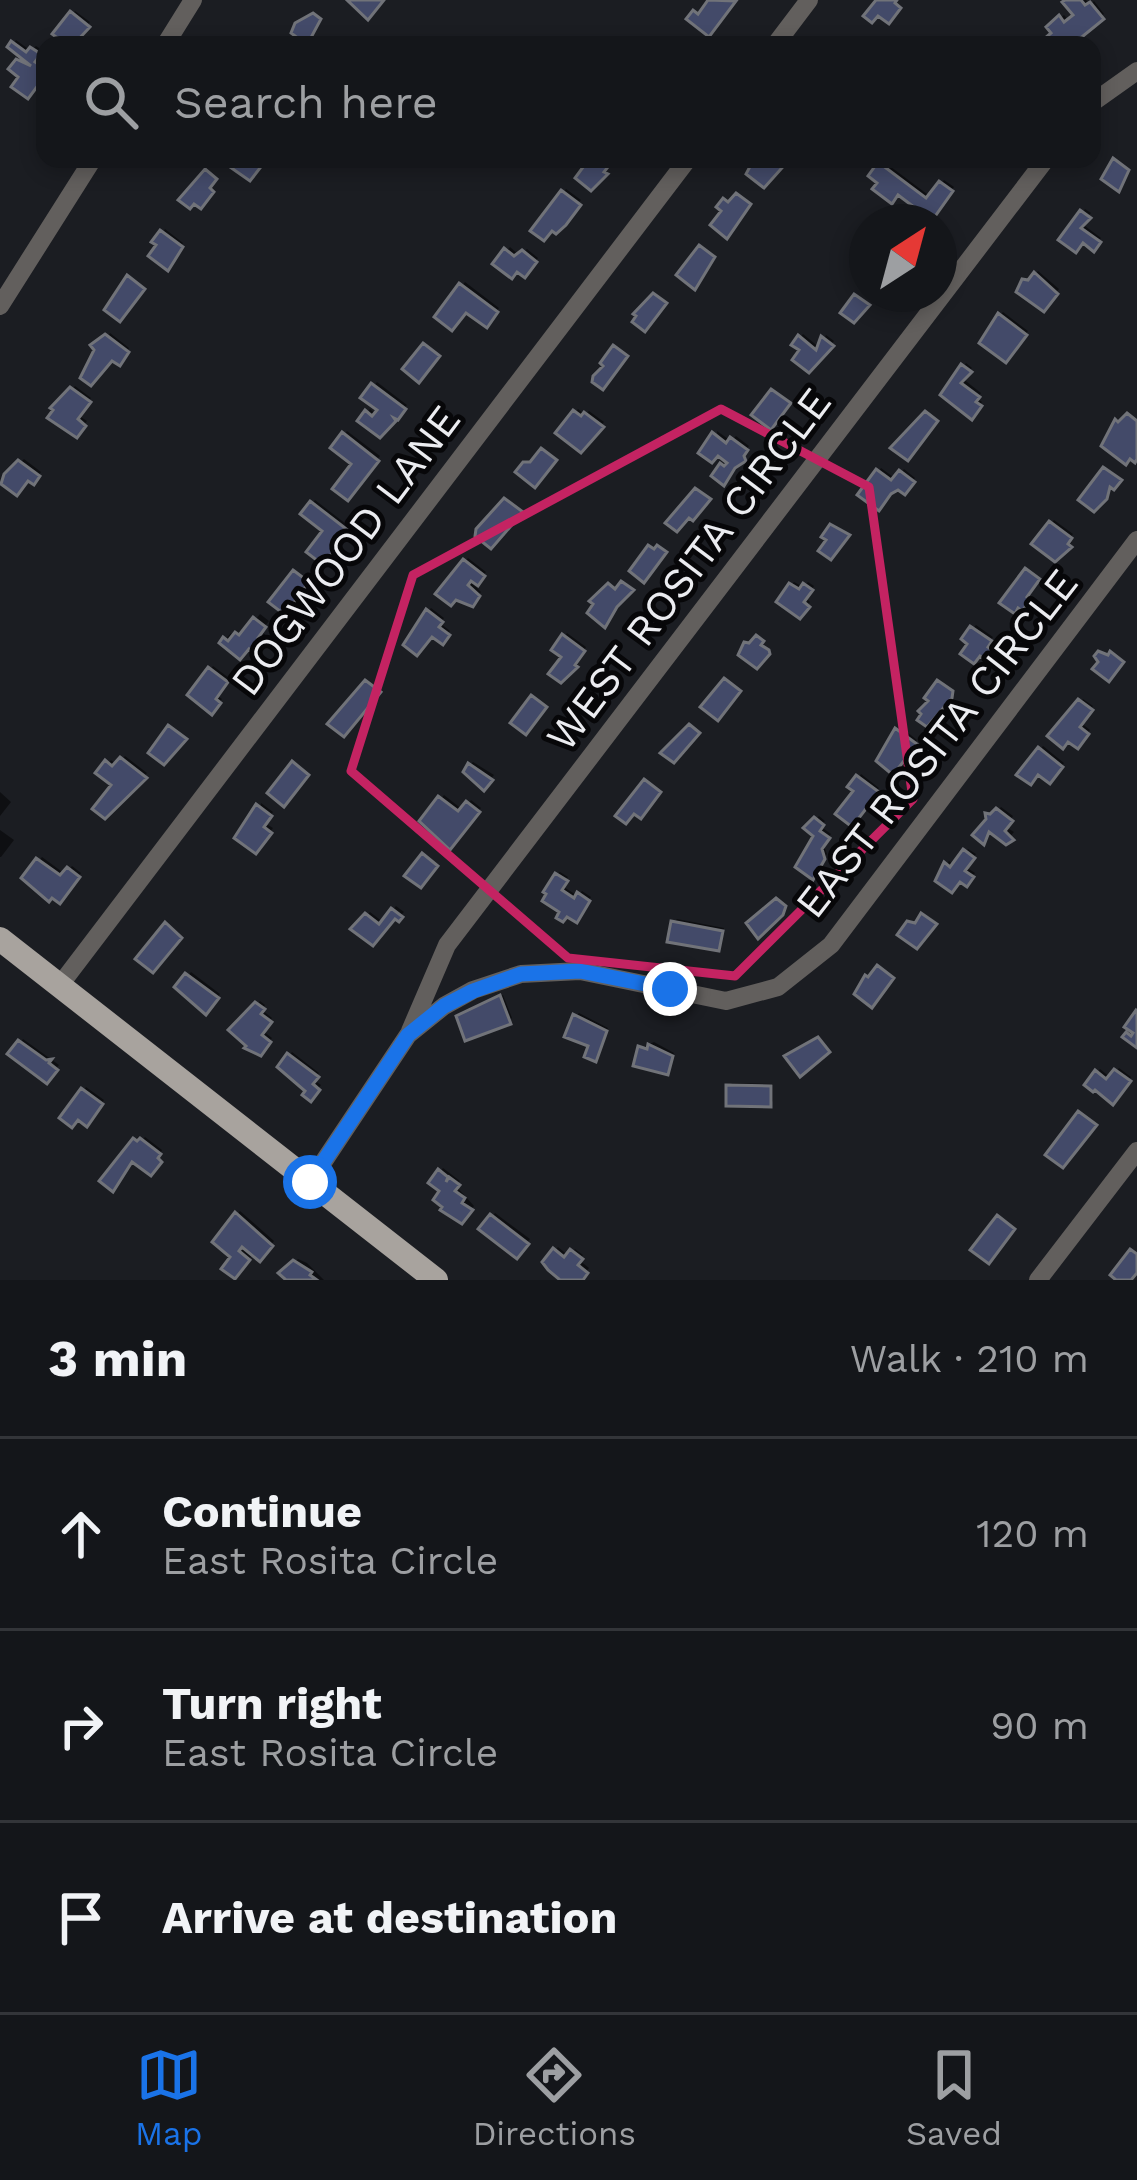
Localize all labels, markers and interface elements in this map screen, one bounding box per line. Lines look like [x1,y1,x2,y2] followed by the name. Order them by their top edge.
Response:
[36,36,1101,168] search box
[78,69,144,135] icon: search
[174,76,438,129] text: Search here
[849,204,957,312] north arrow
[536,378,841,760] street label: WEST ROSITA CIRCLE
[221,396,470,705] street label: DOGWOOD LANE
[785,559,1088,927] street label: EAST ROSITA CIRCLE
[643,962,697,1016] route end
[283,1155,337,1209] route start
[48,1329,187,1388] text: 3 min
[850,1336,1089,1381] text: Walk · 210 m
[162,1485,362,1538] text: Continue
[48,1501,114,1567] icon: ahead
[976,1511,1089,1556] text: 120 m
[162,1538,498,1583] text: East Rosita Circle
[162,1677,382,1730] text: Turn right
[48,1693,114,1759] icon: right
[990,1703,1089,1748] text: 90 m
[162,1730,498,1775] text: East Rosita Circle
[48,1885,114,1951] icon: arrive
[162,1891,617,1944] text: Arrive at destination
[135,2042,202,2153] tab: Map
[473,2042,636,2153] tab: Directions
[906,2042,1002,2153] tab: Saved

